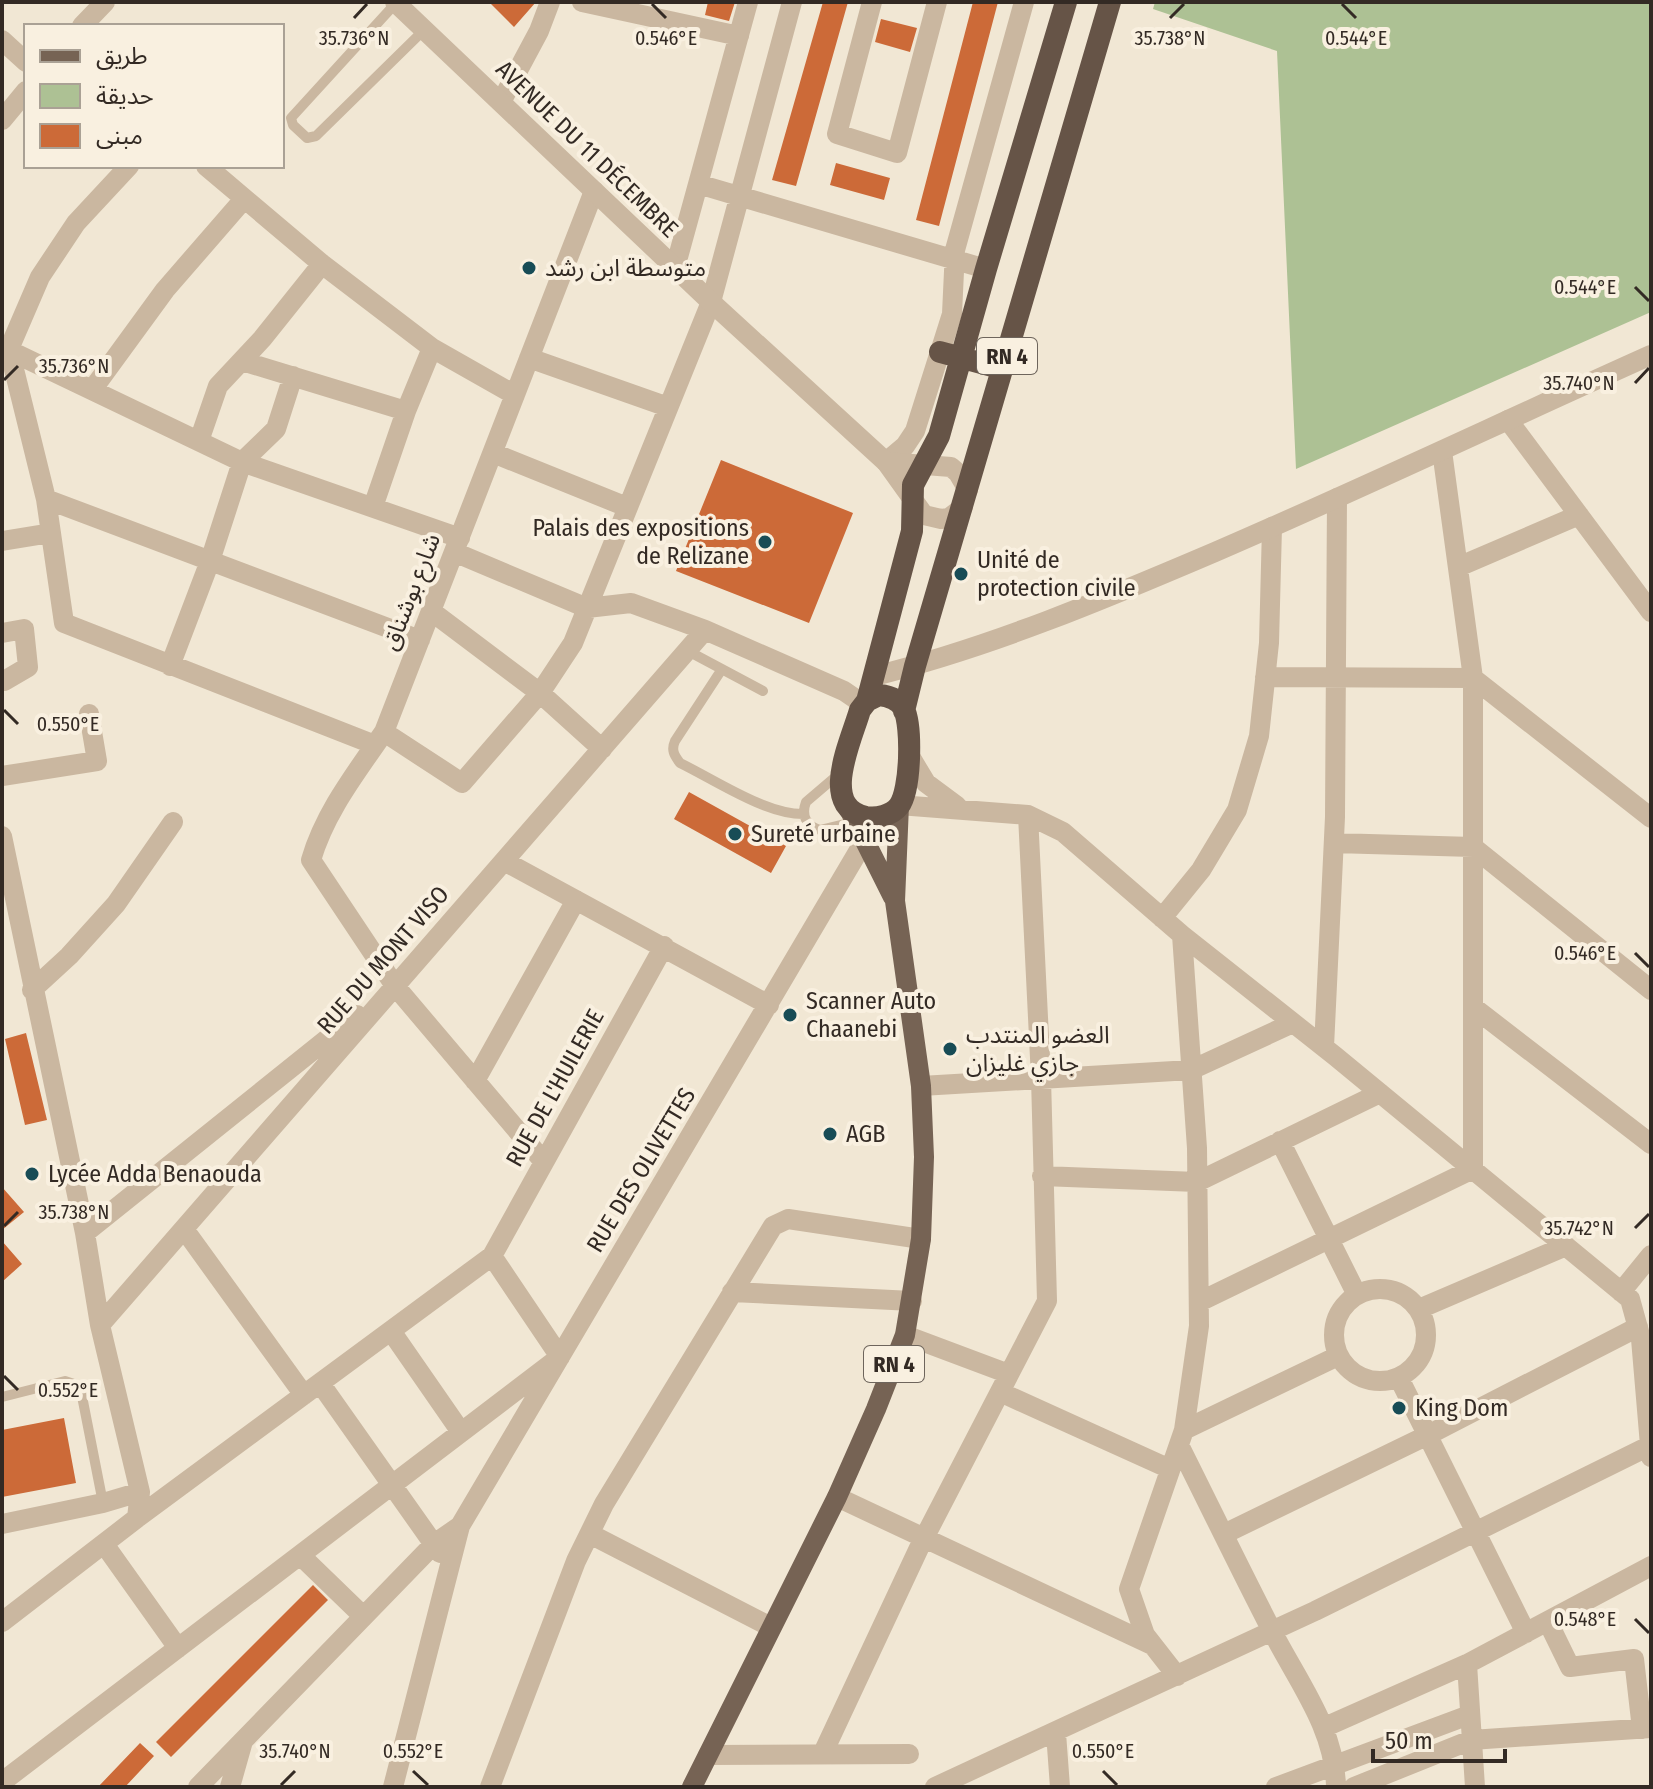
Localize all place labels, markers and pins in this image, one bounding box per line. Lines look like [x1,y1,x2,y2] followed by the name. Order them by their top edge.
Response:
[545,254,706,282] place label: متوسطة ابن رشد
[520,259,538,277] marker: متوسطة ابن رشد
[532,514,749,570] place label: Palais des expositions de Relizane
[756,533,774,551] marker: Palais des expositions de Relizane
[977,546,1136,602] place label: Unité de protection civile
[952,565,970,583] marker: Unité de protection civile
[751,820,896,848] place label: Sureté urbaine
[726,825,744,843] marker: Sureté urbaine
[806,987,936,1043] place label: Scanner Auto Chaanebi
[781,1006,799,1024] marker: Scanner Auto Chaanebi
[966,1021,1110,1082] place label: العضو المنتدب جازي غليزان
[941,1040,959,1058] marker: العضو المنتدب جازي غليزان
[846,1120,885,1148] place label: AGB
[821,1125,839,1143] marker: AGB
[48,1160,262,1188] place label: Lycée Adda Benaouda
[23,1165,41,1183] marker: Lycée Adda Benaouda
[1415,1394,1508,1422] place label: King Dom
[1390,1399,1408,1417] marker: King Dom

